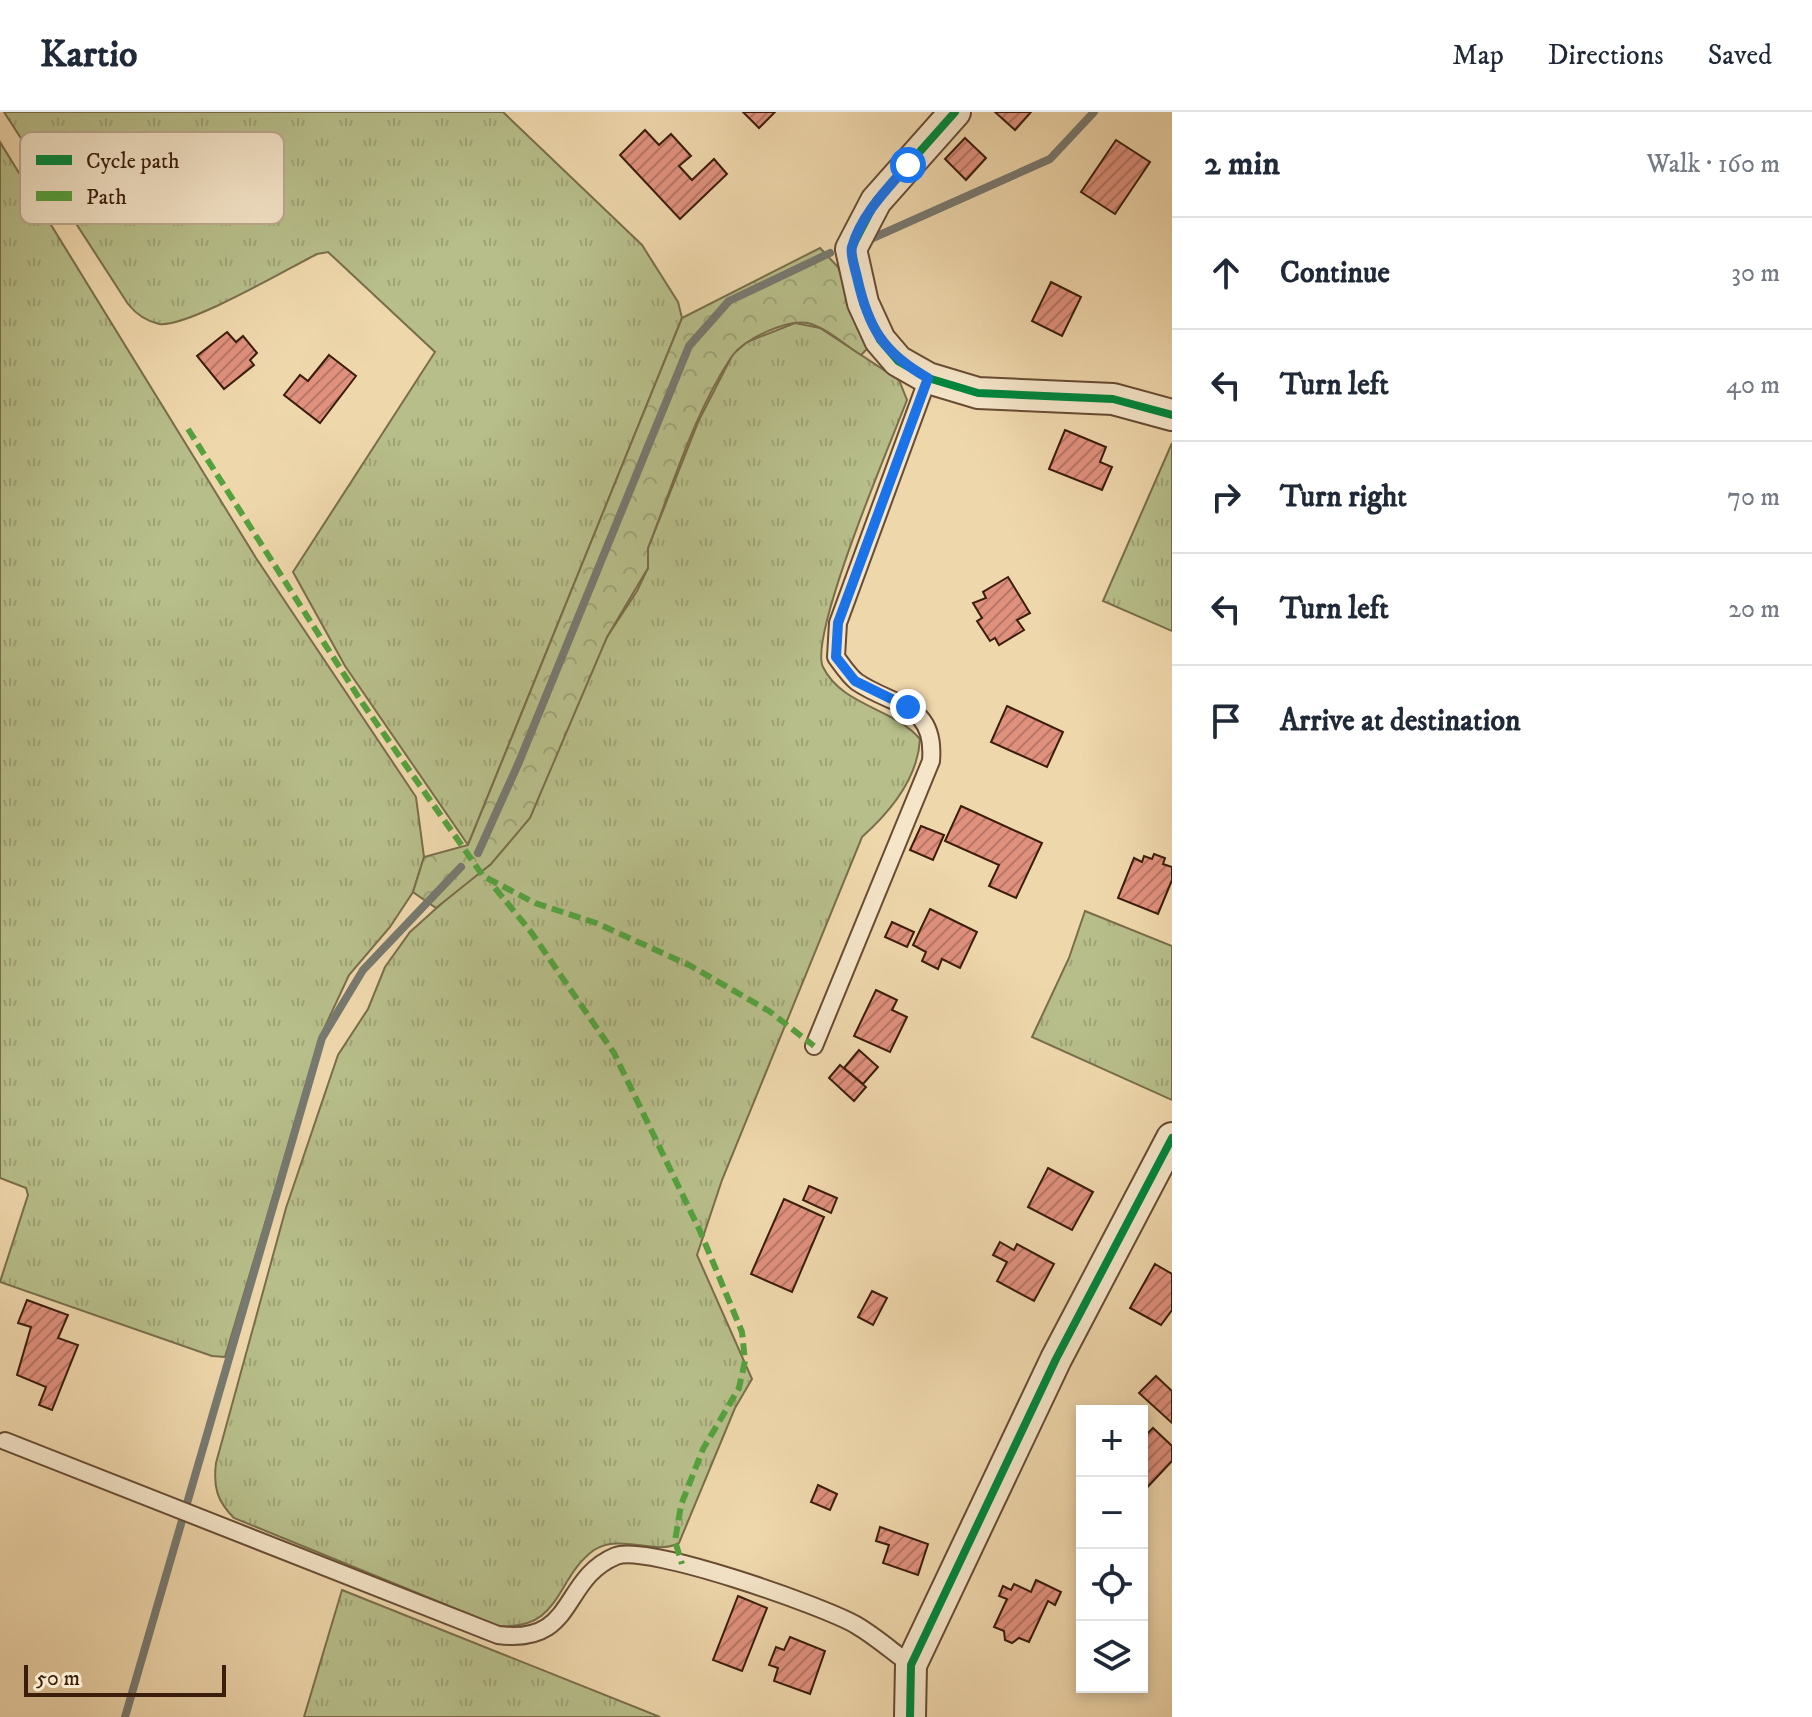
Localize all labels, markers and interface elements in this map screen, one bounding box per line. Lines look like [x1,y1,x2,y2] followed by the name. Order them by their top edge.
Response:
[40,31,137,79] text: Kartio
[1452,38,1504,73] text: Map
[1548,38,1664,73] text: Directions
[1708,38,1772,73] text: Saved
[20,132,284,224] legend
[1204,143,1280,185] text: 2 min
[890,147,926,183] route start
[86,148,180,175] text: Cycle path
[1647,148,1780,181] text: Walk · 160 m
[86,184,127,211] text: Path
[1204,251,1248,295] icon: ahead
[1280,255,1390,292] text: Continue
[1731,257,1780,290] text: 30 m
[1204,363,1248,407] icon: left
[1280,367,1389,404] text: Turn left
[1726,369,1780,402] text: 40 m
[1204,475,1248,519] icon: right
[1280,479,1407,516] text: Turn right
[1727,481,1780,514] text: 70 m
[1204,587,1248,631] icon: left
[1280,591,1389,628] text: Turn left
[1728,593,1780,626] text: 20 m
[890,689,926,725] route end
[1204,699,1248,743] icon: arrive
[1280,703,1521,740] text: Arrive at destination
[1076,1405,1148,1693] map controls
[1076,1405,1148,1477] button: +
[1076,1477,1148,1549] button: −
[1076,1549,1148,1621] button: locate
[1076,1621,1148,1693] button: layers
[24,1661,226,1697] scale bar
[36,1665,80,1692] text: 50 m

